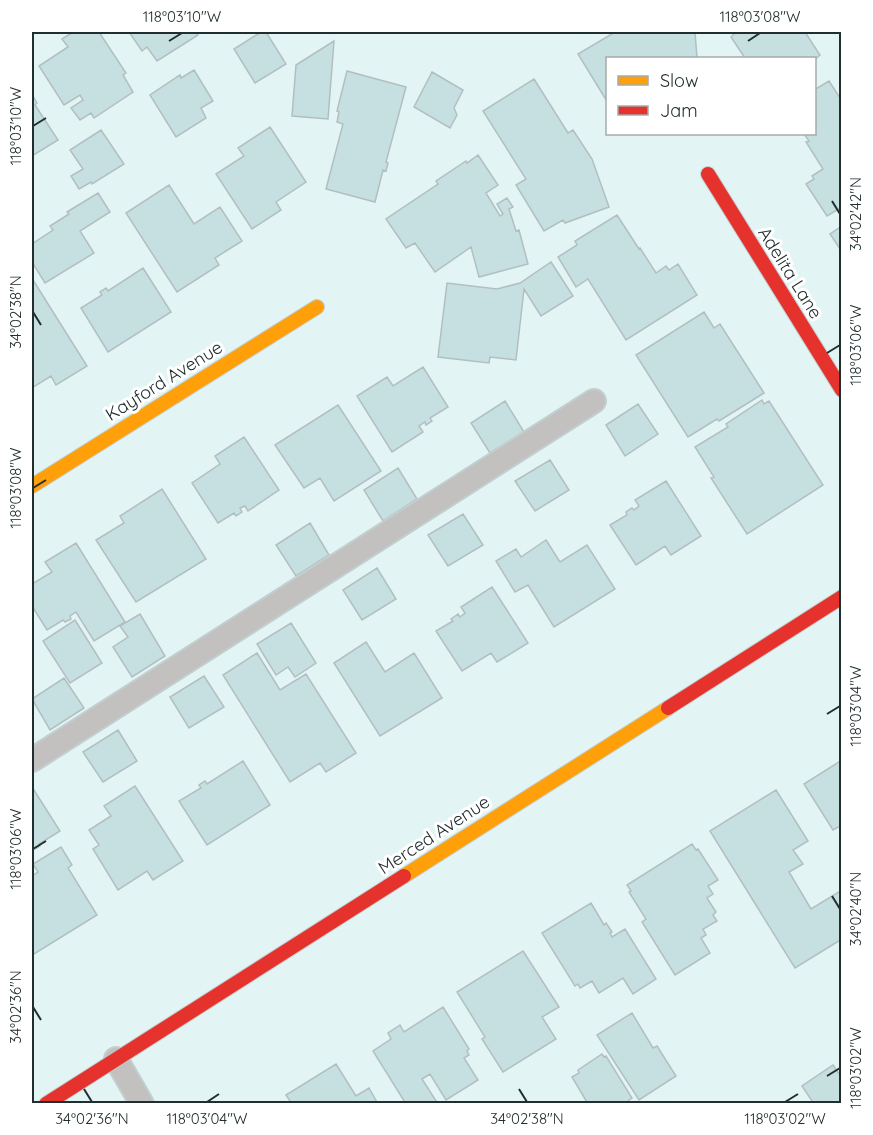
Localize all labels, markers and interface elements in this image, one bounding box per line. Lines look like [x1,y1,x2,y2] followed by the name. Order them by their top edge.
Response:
[143,7,222,26] text: 118°03'10"W
[719,7,801,26] text: 118°03'08"W
[606,57,816,135] legend
[660,69,698,92] text: Slow
[6,86,25,165] text: 118°03'10"W
[660,99,698,122] text: Jam
[846,177,865,251] text: 34°02'42"N
[753,223,828,323] street label: Adelita Lane
[6,275,25,349] text: 34°02'38"N
[846,304,865,386] text: 118°03'06"W
[101,335,227,426] street label: Kayford Avenue
[6,447,25,529] text: 118°03'08"W
[846,665,865,746] text: 118°03'04"W
[374,790,494,879] street label: Merced Avenue
[6,808,25,890] text: 118°03'06"W
[846,872,865,946] text: 34°02'40"N
[6,970,25,1044] text: 34°02'36"N
[846,1027,865,1109] text: 118°03'02"W
[55,1109,129,1128] text: 34°02'36"N
[167,1109,248,1128] text: 118°03'04"W
[490,1109,564,1128] text: 34°02'38"N
[744,1109,826,1128] text: 118°03'02"W

